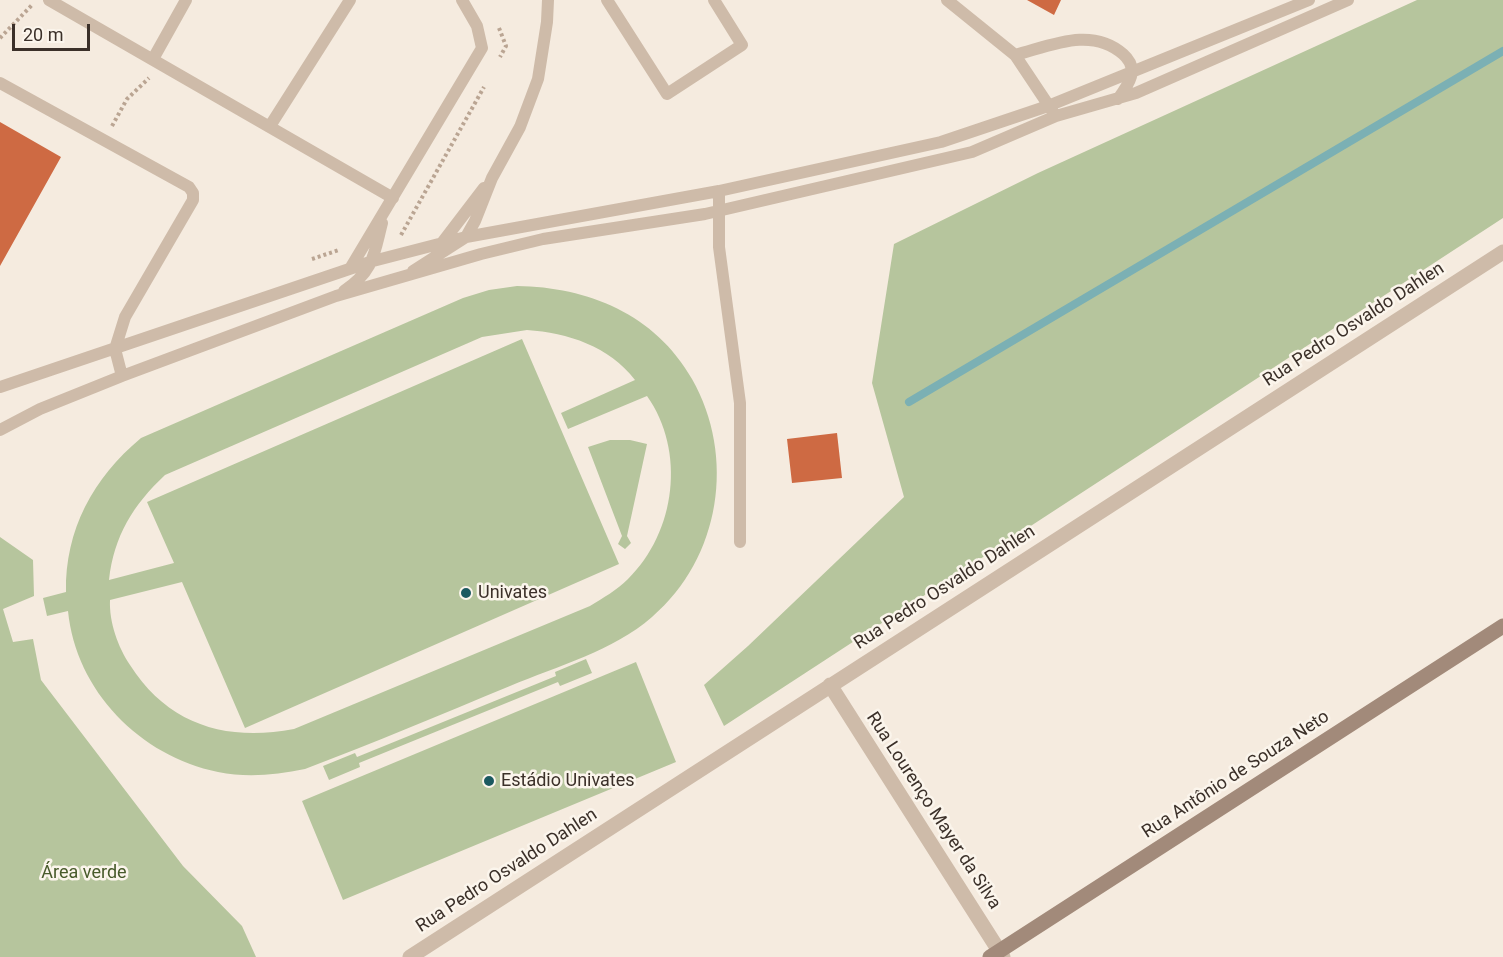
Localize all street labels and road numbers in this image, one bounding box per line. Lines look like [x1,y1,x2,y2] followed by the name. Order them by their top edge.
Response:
[1259,258,1449,392] street label: Rua Pedro Osvaldo Dahlen
[850,521,1040,655] street label: Rua Pedro Osvaldo Dahlen
[1138,706,1334,844] street label: Rua Antônio de Souza Neto
[861,708,1005,914] street label: Rua Lourenço Mayer da Silva
[412,804,602,938] street label: Rua Pedro Osvaldo Dahlen

